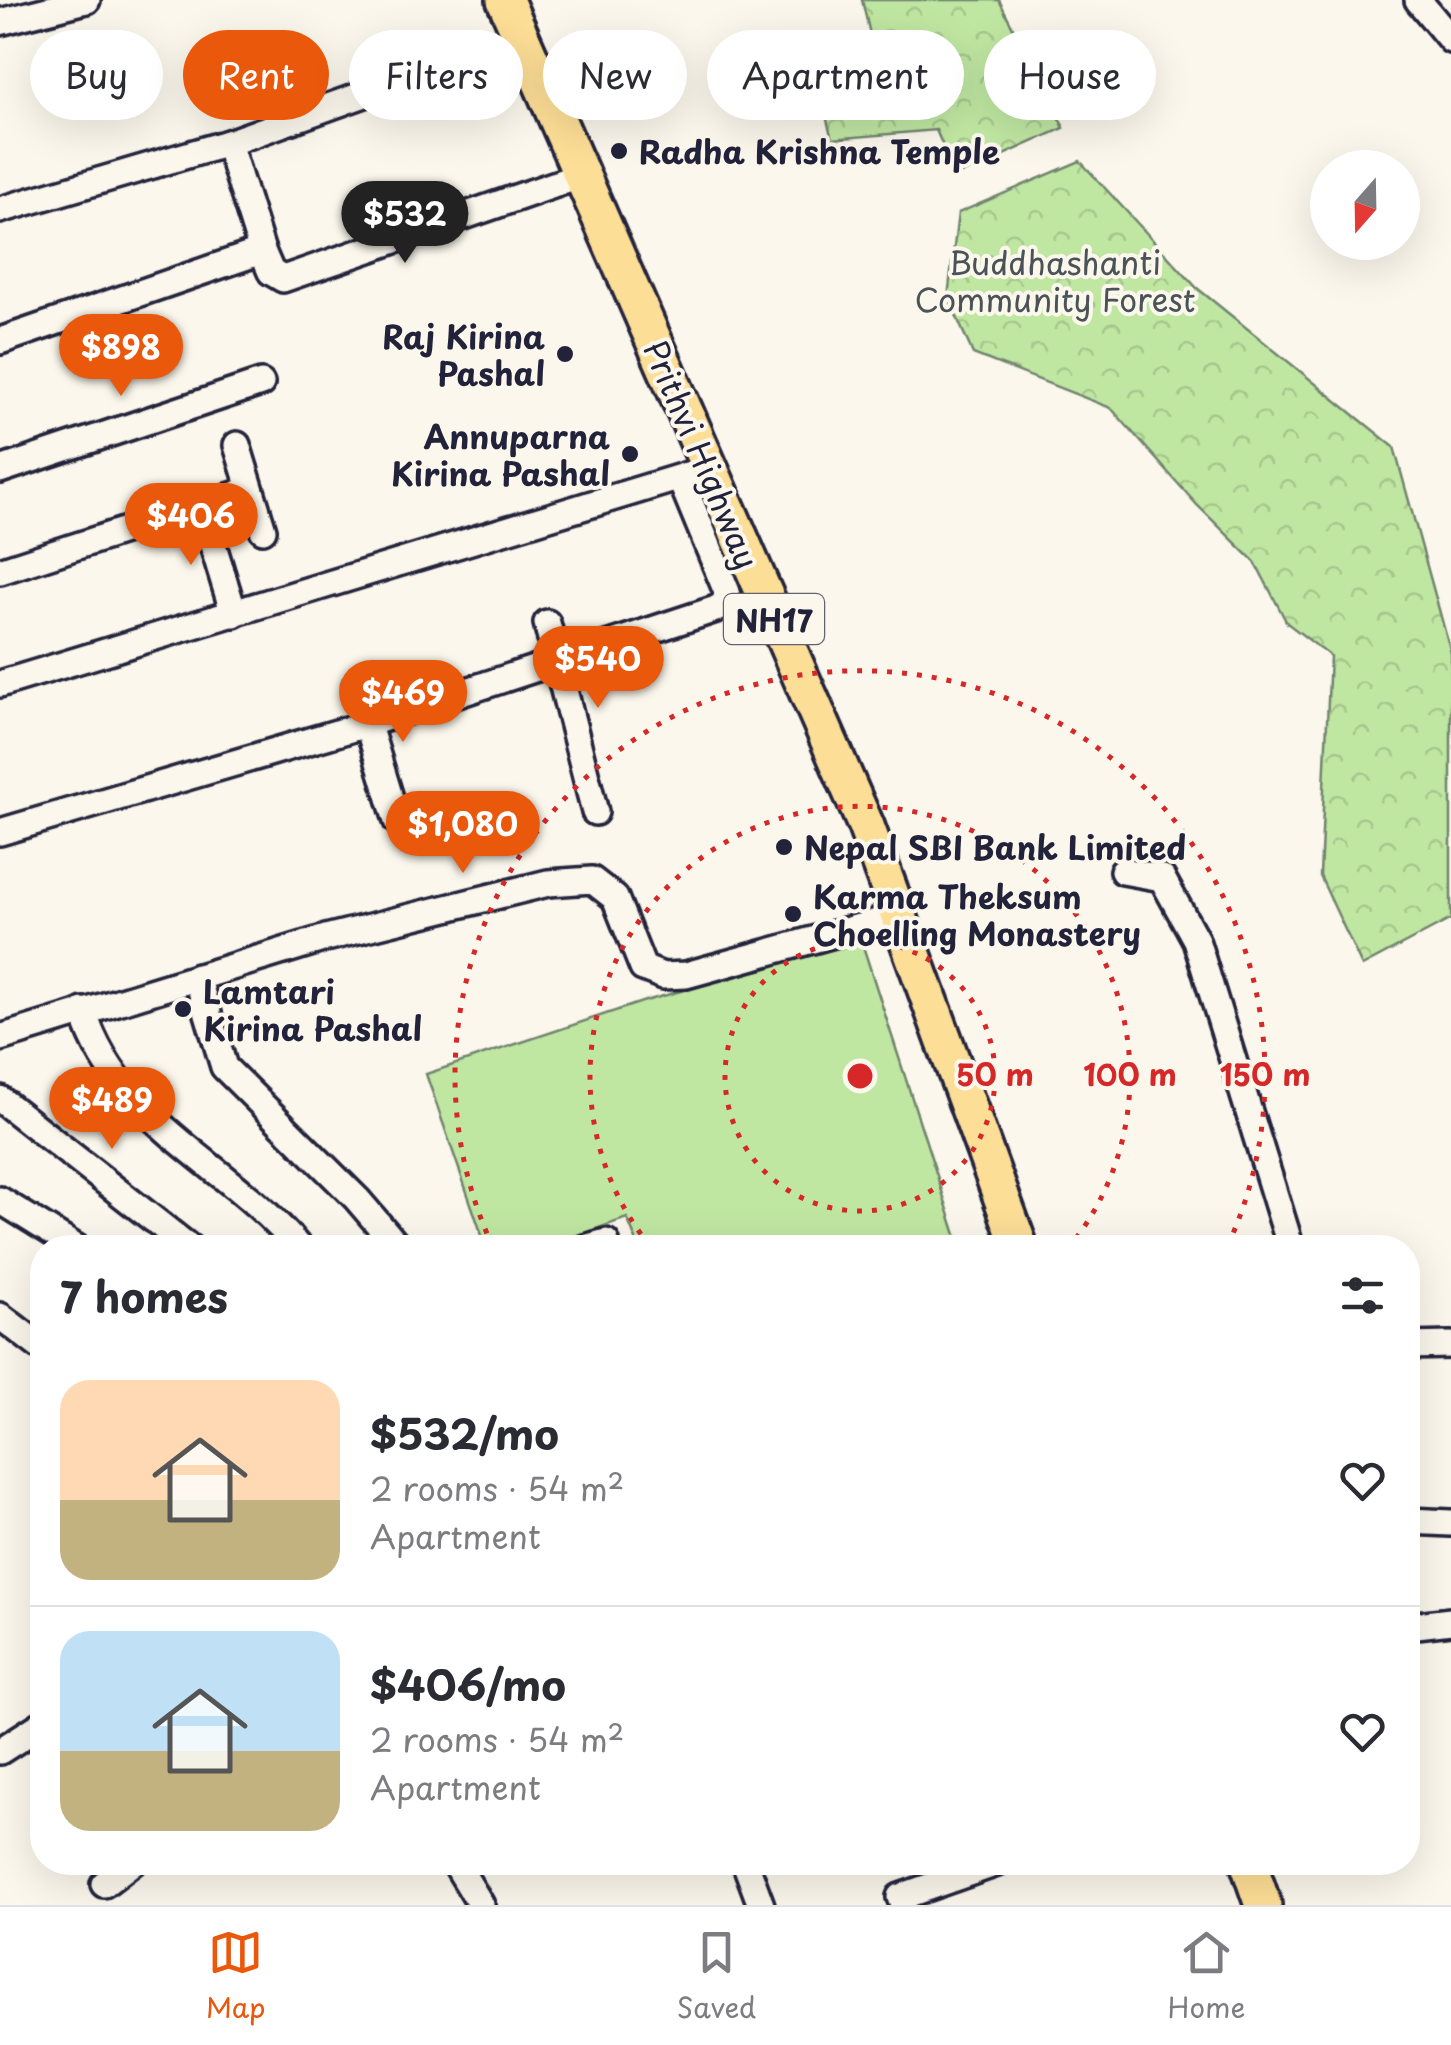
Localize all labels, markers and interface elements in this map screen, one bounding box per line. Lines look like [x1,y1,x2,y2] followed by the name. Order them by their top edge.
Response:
[30,30,163,120] chip: Buy
[183,30,329,120] chip: Rent
[349,30,523,120] chip: Filters
[543,30,687,120] chip: New
[707,30,964,120] chip: Apartment
[984,30,1156,120] chip: House
[639,127,1000,175] place label: Radha Krishna Temple
[608,140,630,162] marker: Radha Krishna Temple
[1310,150,1420,260] north arrow
[1310,150,1420,260] map controls
[346,181,464,266] pin: $532
[363,189,447,237] text: $532
[914,238,1196,323] park label: Buddhashanti Community Forest
[382,312,545,397] place label: Raj Kirina Pashal
[62,314,180,399] pin: $898
[81,322,161,370] text: $898
[632,332,772,576] street label: Prithvi Highway
[554,343,576,365] marker: Raj Kirina Pashal
[391,412,610,497] place label: Annuparna Kirina Pashal
[619,443,641,465] marker: Annuparna Kirina Pashal
[132,483,250,568] pin: $406
[147,491,235,539] text: $406
[724,594,824,644] road number: NH17
[539,626,657,711] pin: $540
[555,634,641,682] text: $540
[344,660,462,745] pin: $469
[361,668,445,716] text: $469
[382,791,544,876] pin: $1,080
[408,799,518,847] text: $1,080
[804,823,1186,871] place label: Nepal SBI Bank Limited
[773,836,795,858] marker: Nepal SBI Bank Limited
[813,872,1141,957] place label: Karma Theksum Choelling Monastery
[782,903,804,925] marker: Karma Theksum Choelling Monastery
[203,967,422,1052] place label: Lamtari Kirina Pashal
[172,998,194,1020] marker: Lamtari Kirina Pashal
[956,1051,1034,1096] text: 50 m
[1083,1051,1177,1096] text: 100 m
[1220,1051,1310,1096] text: 150 m
[842,1058,878,1094] centre of rings
[53,1067,171,1152] pin: $489
[71,1075,153,1123] text: $489
[60,1264,228,1327] text: 7 homes
[1335,1268,1390,1323] icon: filters
[370,1401,559,1464] text: $532/mo
[140,1420,260,1540] icon: home
[1335,1453,1390,1508] icon: heart
[370,1464,624,1512] text: 2 rooms · 54 m²
[370,1512,541,1560] text: Apartment
[370,1652,566,1715] text: $406/mo
[140,1671,260,1791] icon: home
[1335,1704,1390,1759] icon: heart
[370,1715,624,1763] text: 2 rooms · 54 m²
[370,1763,541,1811] text: Apartment
[206,1925,265,2028] tab: Map
[677,1925,756,2028] tab: Saved
[1167,1925,1245,2028] tab: Home

